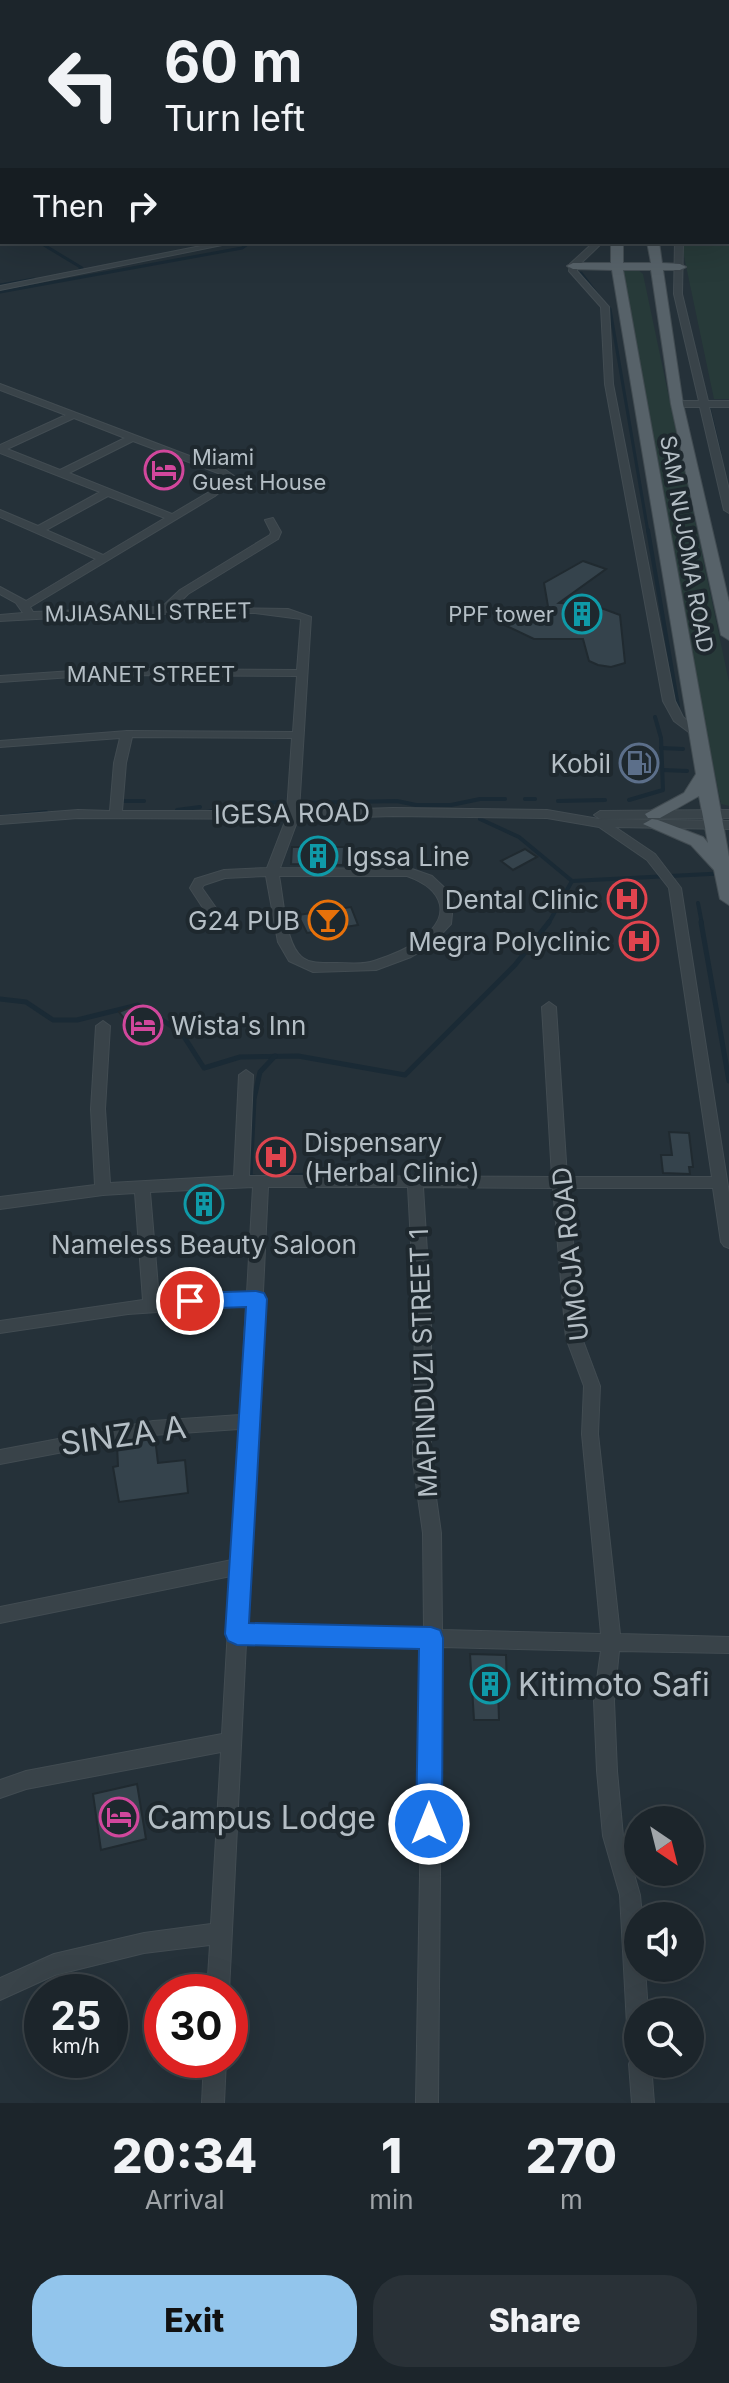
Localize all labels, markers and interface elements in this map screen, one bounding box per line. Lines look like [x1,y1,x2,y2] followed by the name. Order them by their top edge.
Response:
[164,28,303,96] text: 60 m
[32,32,136,136] icon: left
[164,96,305,140] text: Turn left
[120,184,164,228] icon: right
[32,188,104,224] text: Then
[655,433,719,655] street label: SAM NUJOMA ROAD
[192,444,326,495] place label: Miami Guest House
[143,449,185,491] hotel icon: Miami Guest House
[561,593,603,635] building icon: PPF tower
[44,597,252,627] street label: MJIASANLI STREET
[448,601,554,627] place label: PPF tower
[67,661,235,687] street label: MANET STREET
[618,742,660,784] fuel station icon: Kobil
[550,748,611,779] place label: Kobil
[214,796,370,830] street label: IGESA ROAD
[297,835,339,877] building icon: Igssa Line
[346,841,470,872] place label: Igssa Line
[606,878,648,920] hospital icon: Dental Clinic
[445,884,599,915] place label: Dental Clinic
[307,899,349,941] bar icon: G24 PUB
[188,905,300,936] place label: G24 PUB
[618,920,660,962] hospital icon: Megra Polyclinic
[408,926,611,957] place label: Megra Polyclinic
[122,1004,164,1046] hotel icon: Wista's Inn
[171,1010,306,1041] place label: Wista's Inn
[304,1127,480,1188] place label: Dispensary (Herbal Clinic)
[255,1136,297,1178] hospital icon: Dispensary (Herbal Clinic)
[545,1165,595,1343] street label: UMOJA ROAD
[183,1183,225,1225] building icon: Nameless Beauty Saloon
[403,1228,443,1498] street label: MAPINDUZI STREET 1
[51,1229,357,1260] place label: Nameless Beauty Saloon
[156,1267,224,1335] pin
[168,1279,212,1323] icon: arrive
[58,1407,188,1463] street label: SINZA A
[469,1663,511,1705] building icon: Kitimoto Safi
[518,1665,710,1704] place label: Kitimoto Safi
[387,1782,471,1866] position arrow
[98,1796,140,1838] hotel icon: Campus Lodge
[147,1798,376,1837] place label: Campus Lodge
[624,1806,704,1886] north arrow
[624,1806,704,2078] map controls
[624,1902,704,1982] button: sound
[144,1974,248,2078] speed limit sign: 30
[51,1991,101,2040] text: 25
[624,1998,704,2078] button: search
[52,2034,100,2058] text: km/h
[112,2126,257,2185] text: 20:34
[381,2126,402,2185] text: 1
[526,2126,617,2185] text: 270
[145,2184,225,2215] text: Arrival
[369,2184,414,2215] text: min
[560,2184,583,2215] text: m
[32,2275,357,2367] button: Exit
[373,2275,697,2367] button: Share

